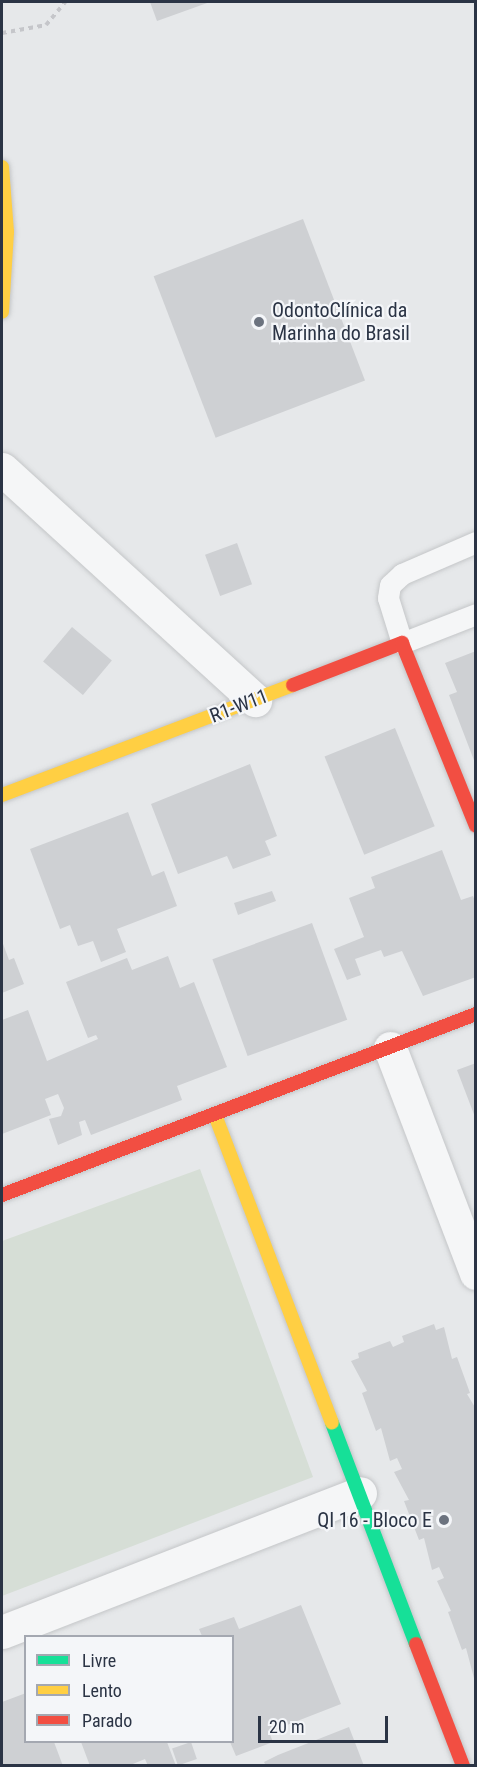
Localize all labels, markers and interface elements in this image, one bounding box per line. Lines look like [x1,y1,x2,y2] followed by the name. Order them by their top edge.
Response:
[272,298,410,345] place label: OdontoClínica da Marinha do Brasil
[250,313,268,331] marker: OdontoClínica da Marinha do Brasil
[206,684,272,728] street label: R1-W11
[317,1508,432,1532] place label: QI 16 - Bloco E
[437,1513,451,1527] marker: QI 16 - Bloco E
[24,1635,234,1743] legend
[82,1650,116,1671] text: Livre
[82,1680,122,1701] text: Lento
[261,1704,392,1742] scale bar
[82,1710,132,1731] text: Parado
[269,1716,304,1737] text: 20 m

